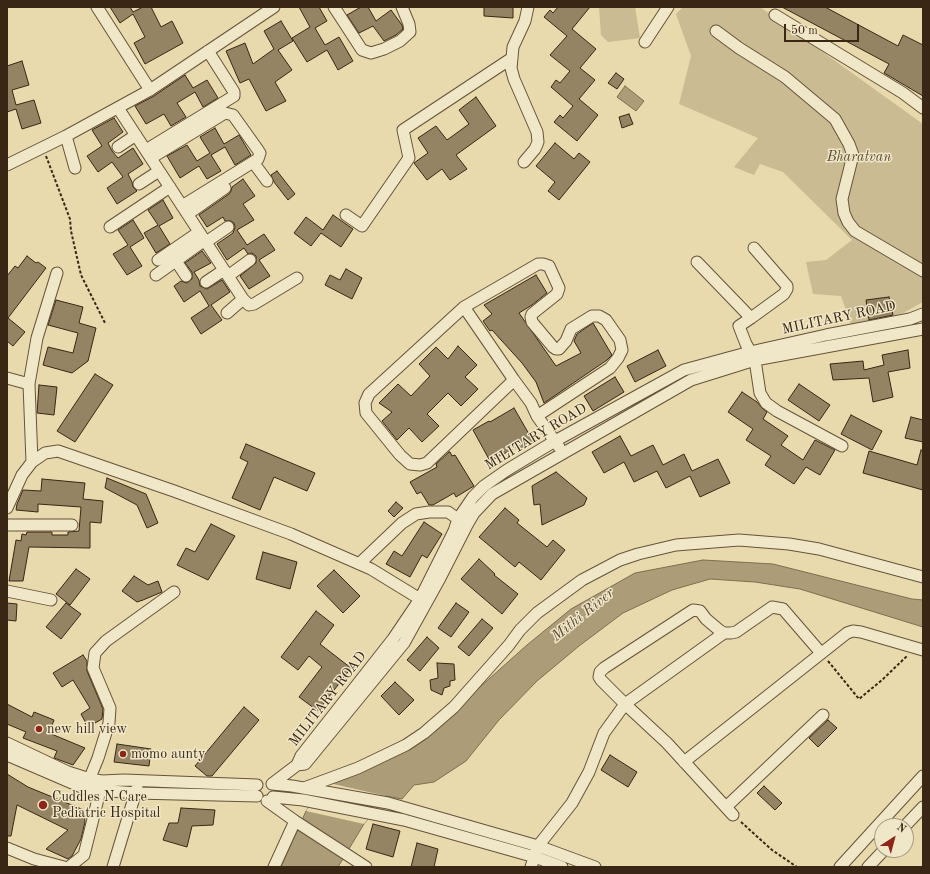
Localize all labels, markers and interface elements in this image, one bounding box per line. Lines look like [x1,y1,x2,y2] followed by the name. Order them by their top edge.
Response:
[786,16,861,42] scale bar
[791,25,818,37] text: 50 m
[827,149,891,165] park label: Bharatvan
[781,298,897,338] street label: MILITARY ROAD
[482,400,590,474] street label: MILITARY ROAD
[548,584,618,646] water label: Mithi River
[286,648,370,750] street label: MILITARY ROAD
[47,721,127,737] place label: new hill view
[34,724,44,734] marker: new hill view
[131,746,205,762] place label: momo aunty
[118,749,128,759] marker: momo aunty
[52,789,160,822] place label: Cuddles N Care Pediatric Hospital
[37,799,49,811] marker: Cuddles N Care Pediatric Hospital
[874,818,914,858] north arrow
[894,822,907,836] text: N

